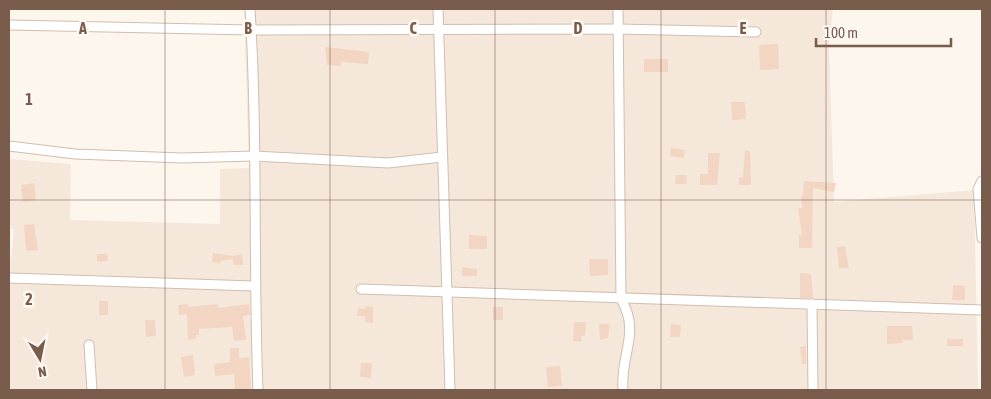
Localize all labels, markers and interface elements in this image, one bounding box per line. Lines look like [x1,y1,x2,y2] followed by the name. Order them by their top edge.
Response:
[816,15,951,47] scale bar
[78,19,87,37] text: A
[244,19,252,37] text: B
[409,19,417,37] text: C
[574,19,583,37] text: D
[740,19,747,37] text: E
[824,24,858,41] text: 100 m
[25,90,33,108] text: 1
[25,290,33,308] text: 2
[15,334,65,384] north arrow
[37,363,48,380] text: N

